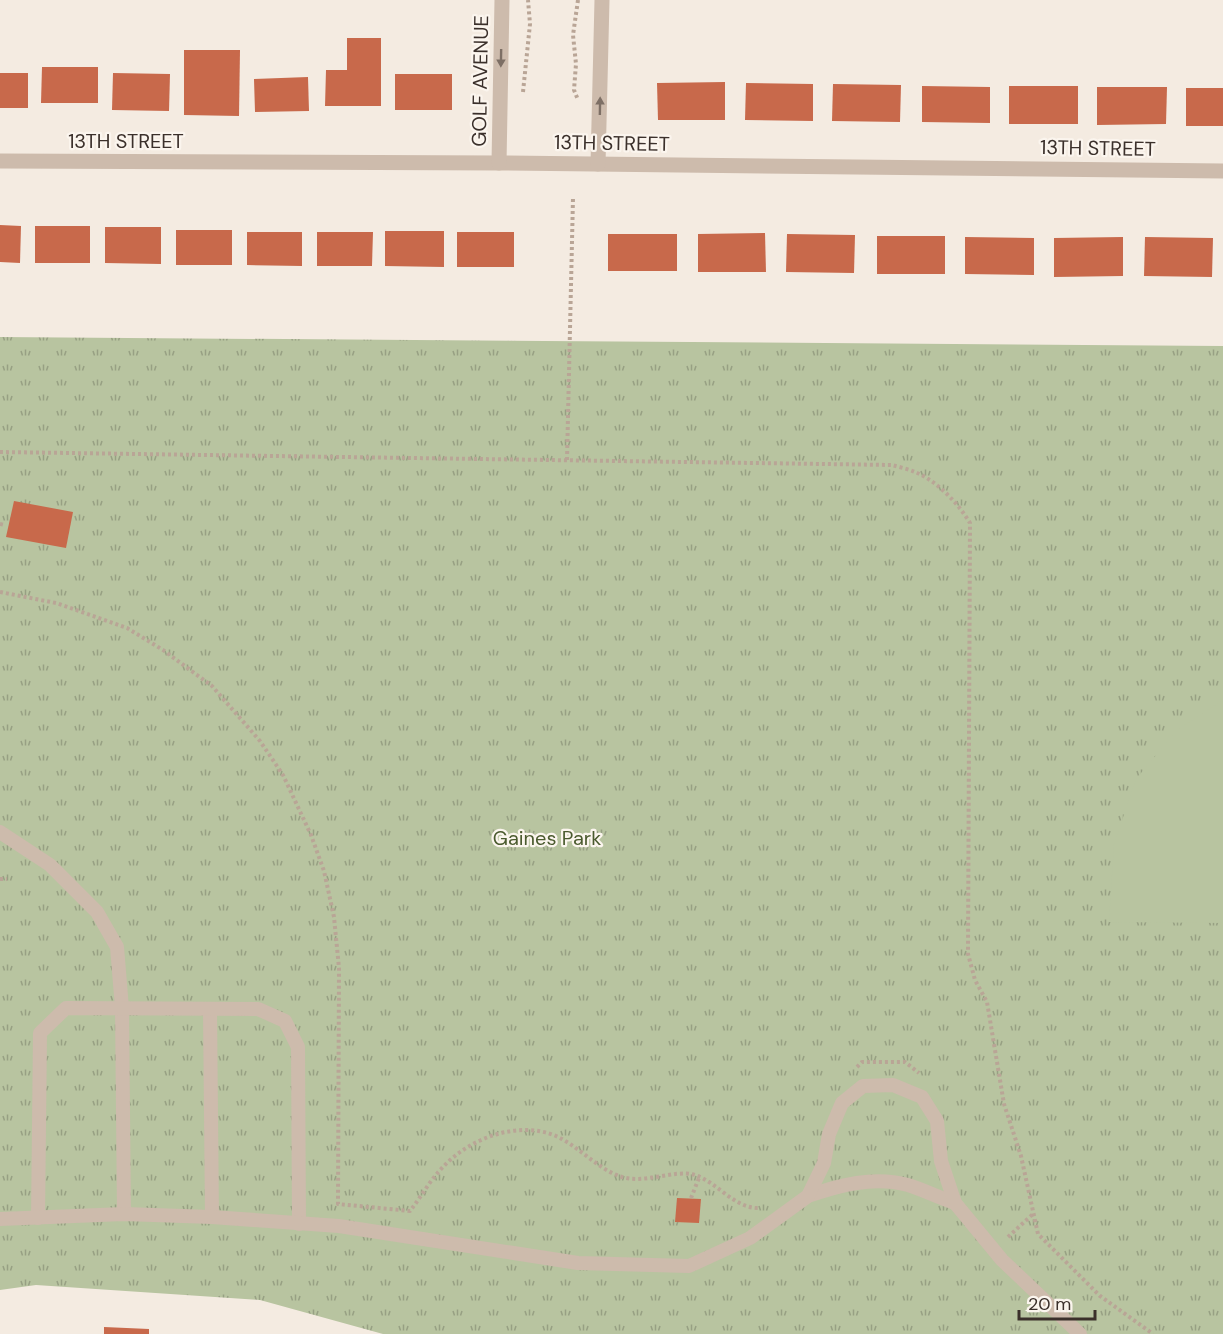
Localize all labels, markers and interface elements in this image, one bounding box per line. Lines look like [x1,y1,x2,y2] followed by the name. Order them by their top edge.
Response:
[466,15,494,147] street label: GOLF AVENUE
[496,49,506,68] one-way arrow
[595,96,604,115] one-way arrow
[68,128,184,154] street label: 13TH STREET
[554,129,670,157] street label: 13TH STREET
[1040,134,1156,162] street label: 13TH STREET
[493,825,601,851] park label: Gaines Park
[1019,1283,1096,1321] scale bar
[1028,1292,1071,1316] text: 20 m

